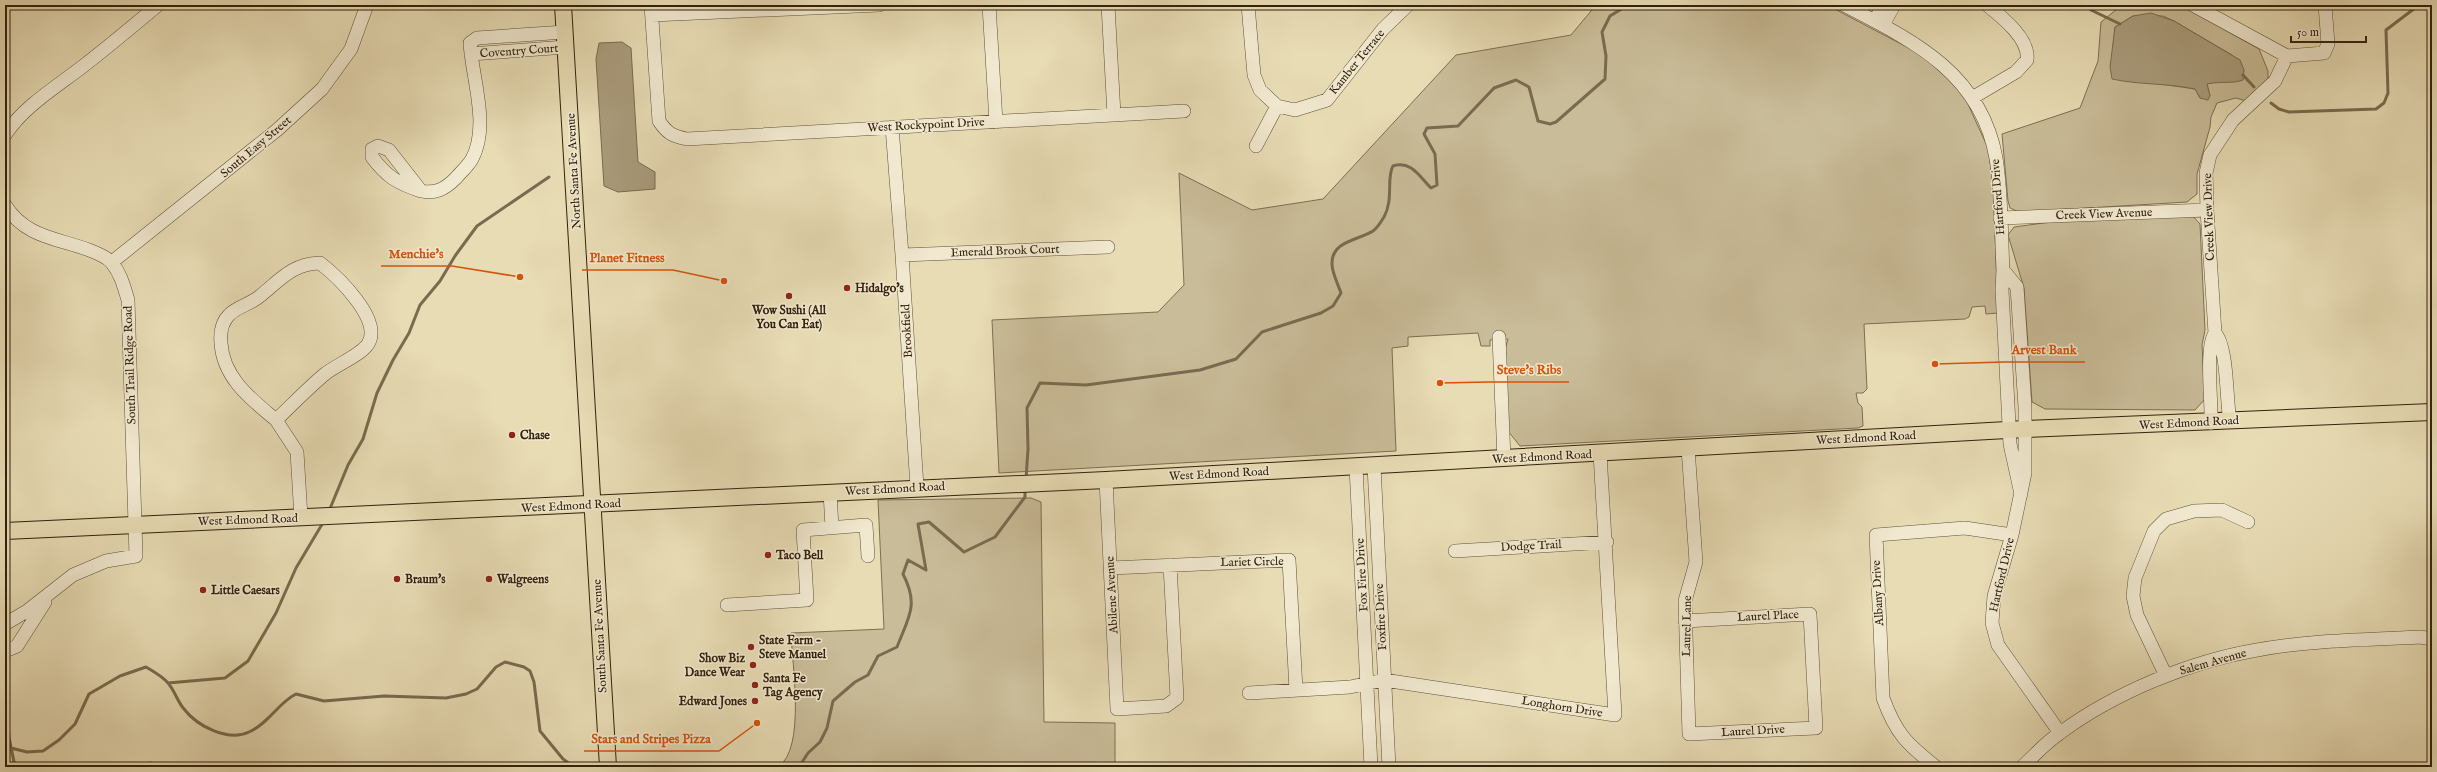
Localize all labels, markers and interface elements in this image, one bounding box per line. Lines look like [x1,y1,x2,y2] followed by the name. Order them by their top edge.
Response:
[2291,18,2366,44] scale bar
[2297,25,2319,40] text: 50 m
[1326,26,1388,98] street label: Kamber Terrace
[479,41,559,61] street label: Coventry Court
[563,112,585,229] street label: North Santa Fe Avenue
[217,113,295,181] street label: South Easy Street
[867,114,986,137] street label: West Rockypoint Drive
[1988,158,2008,235] street label: Hartford Drive
[2200,172,2218,261] street label: Creek View Drive
[2055,205,2153,223] street label: Creek View Avenue
[381,241,452,266] callout: Menchie's
[950,242,1060,260] street label: Emerald Brook Court
[582,245,673,270] callout: Planet Fitness
[389,246,444,263] text: Menchie's
[589,250,665,267] text: Planet Fitness
[855,281,904,297] place label: Hidalgo's
[842,283,852,293] marker: Hidalgo's
[784,291,794,301] marker: Wow Sushi (All You Can Eat)
[751,303,827,332] place label: Wow Sushi (All You Can Eat)
[898,303,916,358] street label: Brookfield
[120,305,140,425] street label: South Trail Ridge Road
[2004,337,2085,362] callout: Arvest Bank
[2010,342,2078,359] text: Arvest Bank
[1488,357,1569,382] callout: Steve's Ribs
[1497,362,1562,379] text: Steve's Ribs
[2139,413,2240,433] street label: West Edmond Road
[520,428,550,443] place label: Chase
[1816,428,1917,448] street label: West Edmond Road
[507,430,517,440] marker: Chase
[1492,447,1593,467] street label: West Edmond Road
[1169,464,1270,484] street label: West Edmond Road
[845,479,946,499] street label: West Edmond Road
[521,496,622,516] street label: West Edmond Road
[198,511,299,529] street label: West Edmond Road
[1986,536,2018,614] street label: Hartford Drive
[1353,537,1371,612] street label: Fox Fire Drive
[1500,537,1563,555] street label: Dodge Trail
[775,548,824,563] place label: Taco Bell
[763,550,773,560] marker: Taco Bell
[1220,554,1284,570] street label: Lariet Circle
[1102,555,1122,635] street label: Abilene Avenue
[1869,559,1887,627] street label: Albany Drive
[405,572,446,587] place label: Braum's
[496,572,549,588] place label: Walgreens
[392,574,402,584] marker: Braum's
[484,574,494,584] marker: Walgreens
[590,578,610,693] street label: South Santa Fe Avenue
[210,583,280,598] place label: Little Caesars
[1372,583,1390,651] street label: Foxfire Drive
[198,585,208,595] marker: Little Caesars
[1679,595,1695,657] street label: Laurel Lane
[1737,607,1800,625] street label: Laurel Place
[759,633,827,662] place label: State Farm - Steve Manuel
[746,642,756,652] marker: State Farm - Steve Manuel
[2178,645,2249,679] street label: Salem Avenue
[685,651,746,680] place label: Show Biz Dance Wear
[748,660,758,670] marker: Show Biz Dance Wear
[762,671,824,701] place label: Santa Fe Tag Agency
[750,680,760,690] marker: Santa Fe Tag Agency
[1520,693,1604,721] street label: Longhorn Drive
[679,694,748,710] place label: Edward Jones
[750,696,760,706] marker: Edward Jones
[1721,722,1786,740] street label: Laurel Drive
[584,726,719,751] callout: Stars and Stripes Pizza
[591,731,711,748] text: Stars and Stripes Pizza

